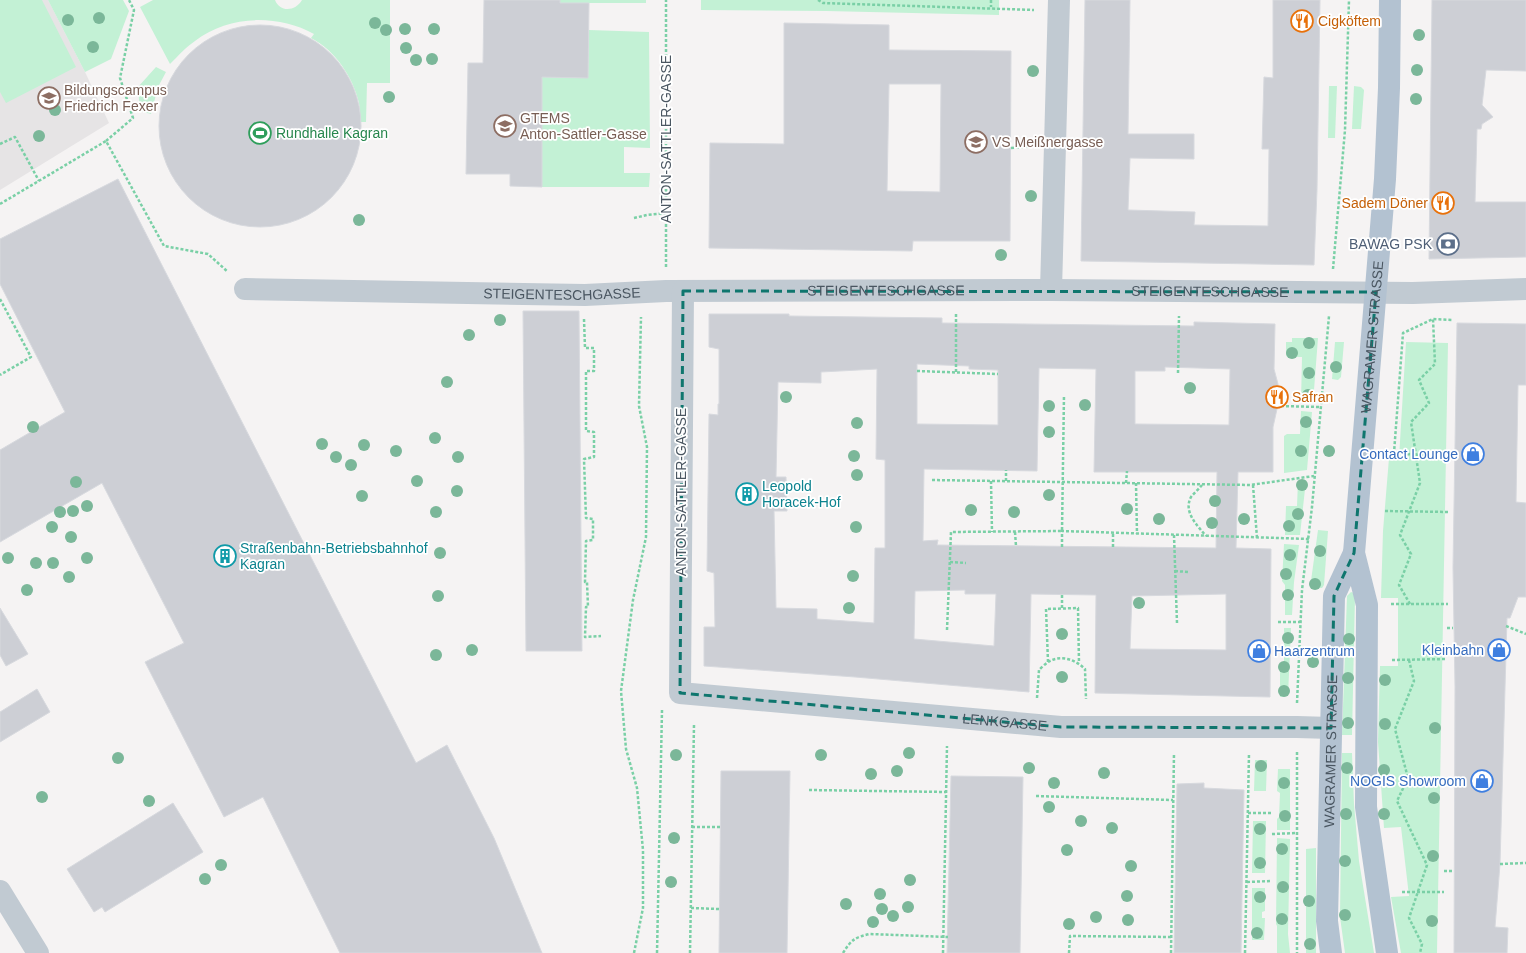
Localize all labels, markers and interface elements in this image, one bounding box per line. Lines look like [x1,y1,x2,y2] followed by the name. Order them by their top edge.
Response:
[1289,8,1315,34] restaurant icon: Cigköftem
[1318,13,1381,29] place label: Cigköftem
[658,55,674,223] street label: ANTON-SATTLER-GASSE
[64,82,167,114] place label: Bildungscampus Friedrich Fexer
[36,85,62,111] school or university icon: Bildungscampus Friedrich Fexer
[520,110,647,142] place label: GTEMS Anton-Sattler-Gasse
[492,113,518,139] school or university icon: GTEMS Anton-Sattler-Gasse
[247,120,273,146] sports icon: Rundhalle Kagran
[276,125,388,141] place label: Rundhalle Kagran
[963,129,989,155] school or university icon: VS Meißnergasse
[992,134,1103,150] place label: VS Meißnergasse
[1430,190,1456,216] restaurant icon: Sadem Döner
[1342,195,1428,211] place label: Sadem Döner
[1435,231,1461,257] bank icon: BAWAG PSK
[1349,236,1433,252] place label: BAWAG PSK
[1358,260,1386,414] street label: WAGRAMER STRASSE
[807,282,965,299] street label: STEIGENTESCHGASSE
[1131,283,1289,300] street label: STEIGENTESCHGASSE
[483,284,641,303] street label: STEIGENTESCHGASSE
[1264,384,1290,410] restaurant icon: Safran
[1292,389,1333,405] place label: Safran
[673,408,689,576] street label: ANTON-SATTLER-GASSE
[1460,441,1486,467] shop icon: Contact Lounge
[1359,446,1458,462] place label: Contact Lounge
[762,478,841,510] place label: Leopold Horacek-Hof
[734,481,760,507] building icon: Leopold Horacek-Hof
[240,540,428,572] place label: Straßenbahn-Betriebsbahnhof Kagran
[212,543,238,569] building icon: Straßenbahn-Betriebsbahnhof Kagran
[1486,637,1512,663] shop icon: Kleinbahn
[1246,638,1272,664] shop icon: Haarzentrum
[1422,642,1484,658] place label: Kleinbahn
[1274,643,1355,659] place label: Haarzentrum
[1321,675,1340,828] street label: WAGRAMER STRASSE
[962,710,1048,734] street label: LENKGASSE
[1469,768,1495,794] shop icon: NOGIS Showroom
[1350,773,1466,789] place label: NOGIS Showroom

